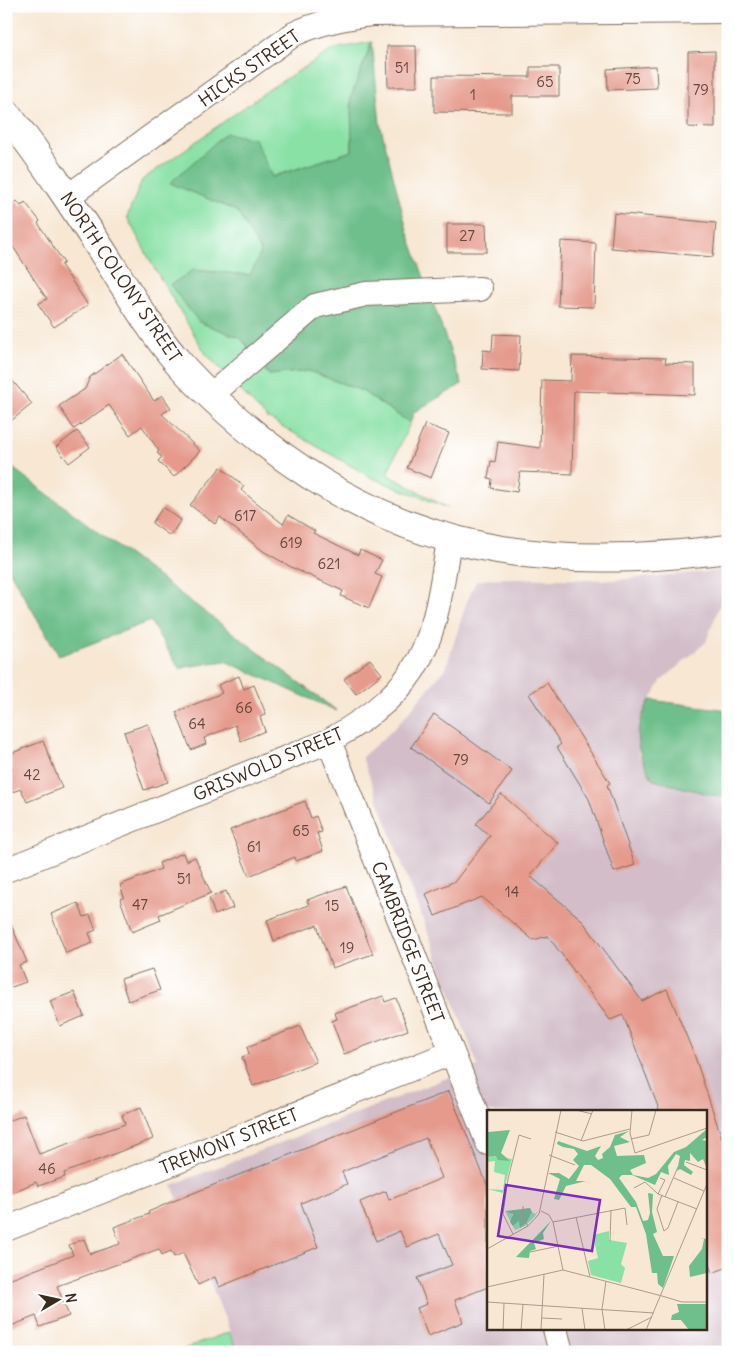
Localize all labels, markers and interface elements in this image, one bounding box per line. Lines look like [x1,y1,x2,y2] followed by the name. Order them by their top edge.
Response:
[194,24,304,112] street label: HICKS STREET
[395,58,409,77] house number: 51
[625,69,641,88] house number: 75
[536,72,554,91] house number: 65
[693,80,709,99] house number: 79
[470,85,476,104] house number: 1
[55,187,187,367] street label: NORTH COLONY STREET
[459,226,475,245] house number: 27
[234,506,256,525] house number: 617
[279,533,303,552] house number: 619
[318,554,340,573] house number: 621
[235,698,253,717] house number: 66
[188,714,206,733] house number: 64
[190,722,346,806] street label: GRISWOLD STREET
[453,750,469,769] house number: 79
[24,765,40,784] house number: 42
[292,821,310,840] house number: 65
[247,837,261,856] house number: 61
[367,858,449,1026] street label: CAMBRIDGE STREET
[177,869,191,888] house number: 51
[505,882,520,901] house number: 14
[132,895,148,914] house number: 47
[325,896,339,915] house number: 15
[340,938,354,957] house number: 19
[156,1103,302,1179] street label: TREMONT STREET
[487,1110,706,1330] inset map
[38,1159,56,1178] house number: 46
[32,1276,82,1326] north arrow
[61,1292,80,1304] text: N

